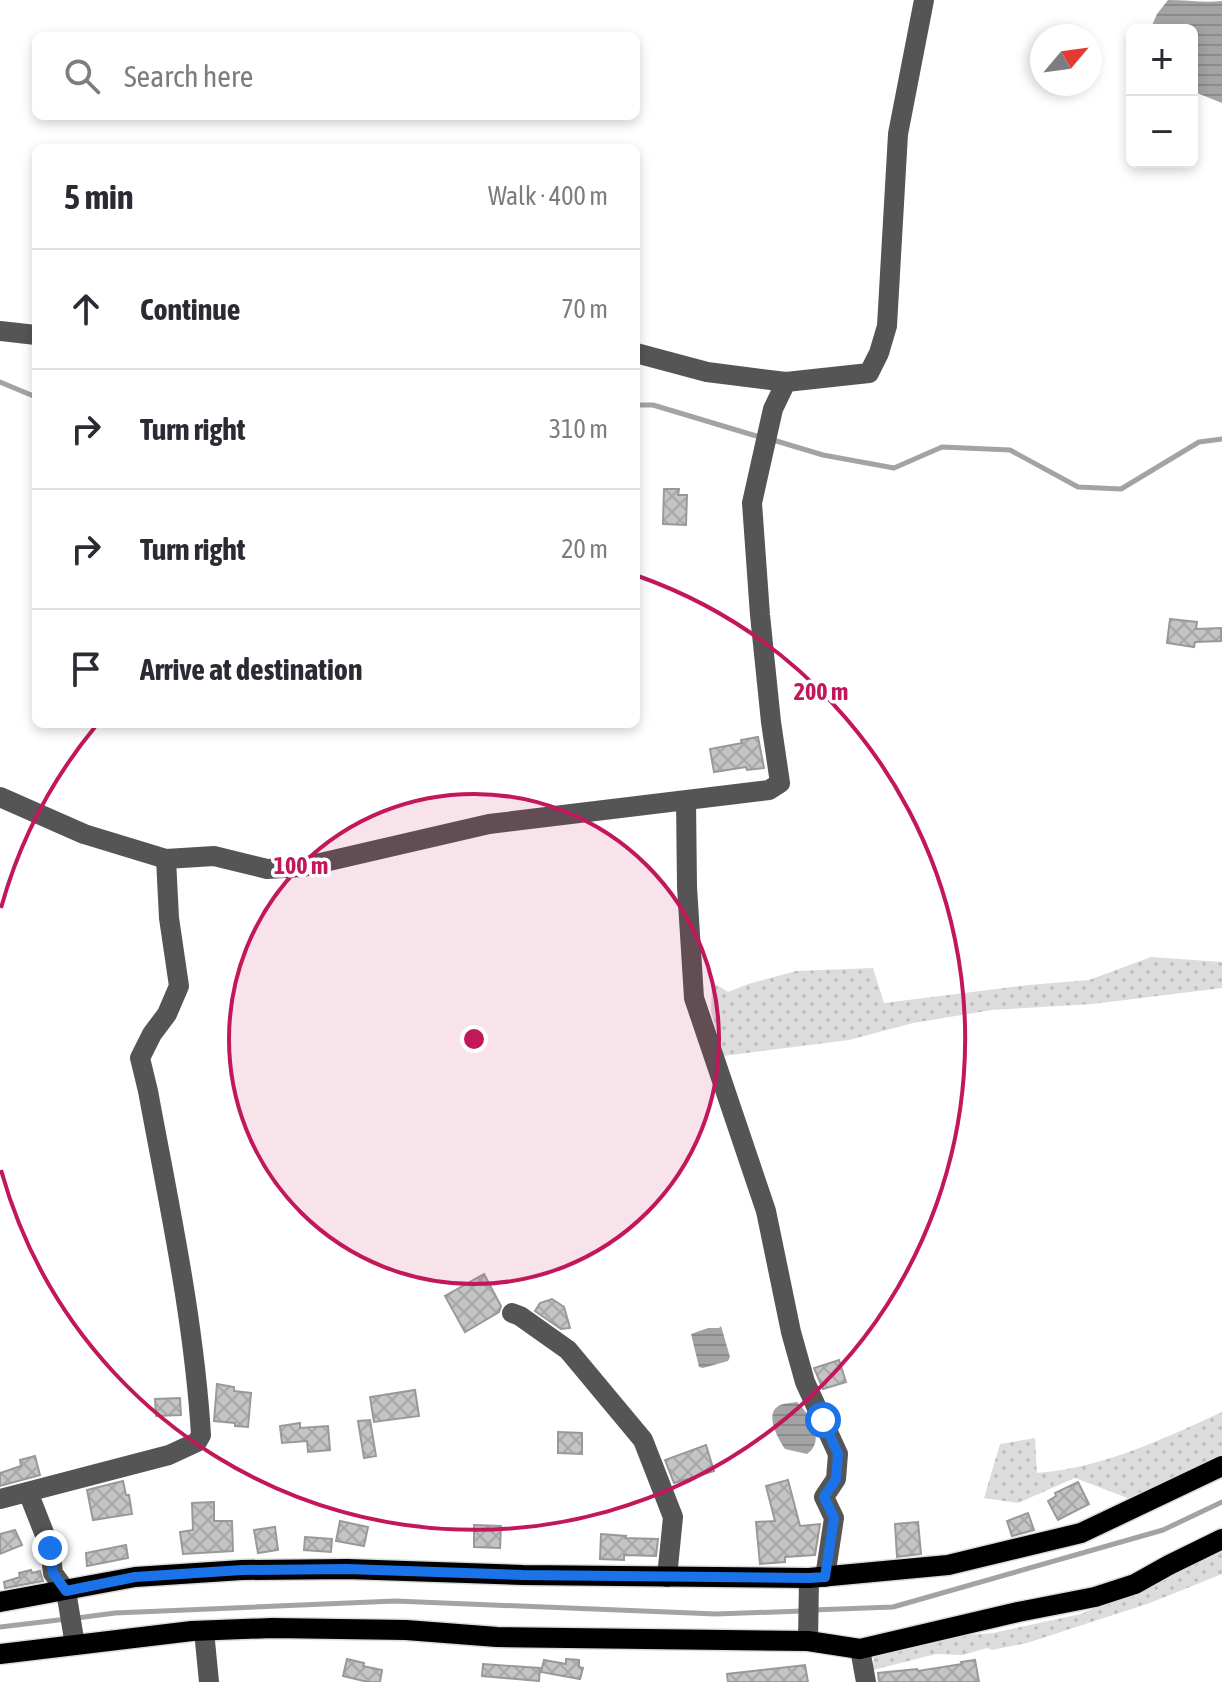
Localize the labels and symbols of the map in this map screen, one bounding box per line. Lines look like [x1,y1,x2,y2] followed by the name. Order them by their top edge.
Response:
[1030,24,1102,96] north arrow
[794,678,848,705] text: 200 m
[274,852,328,879] text: 100 m
[460,1025,488,1053] centre of rings
[805,1402,841,1438] route start
[32,1530,68,1566] route end

